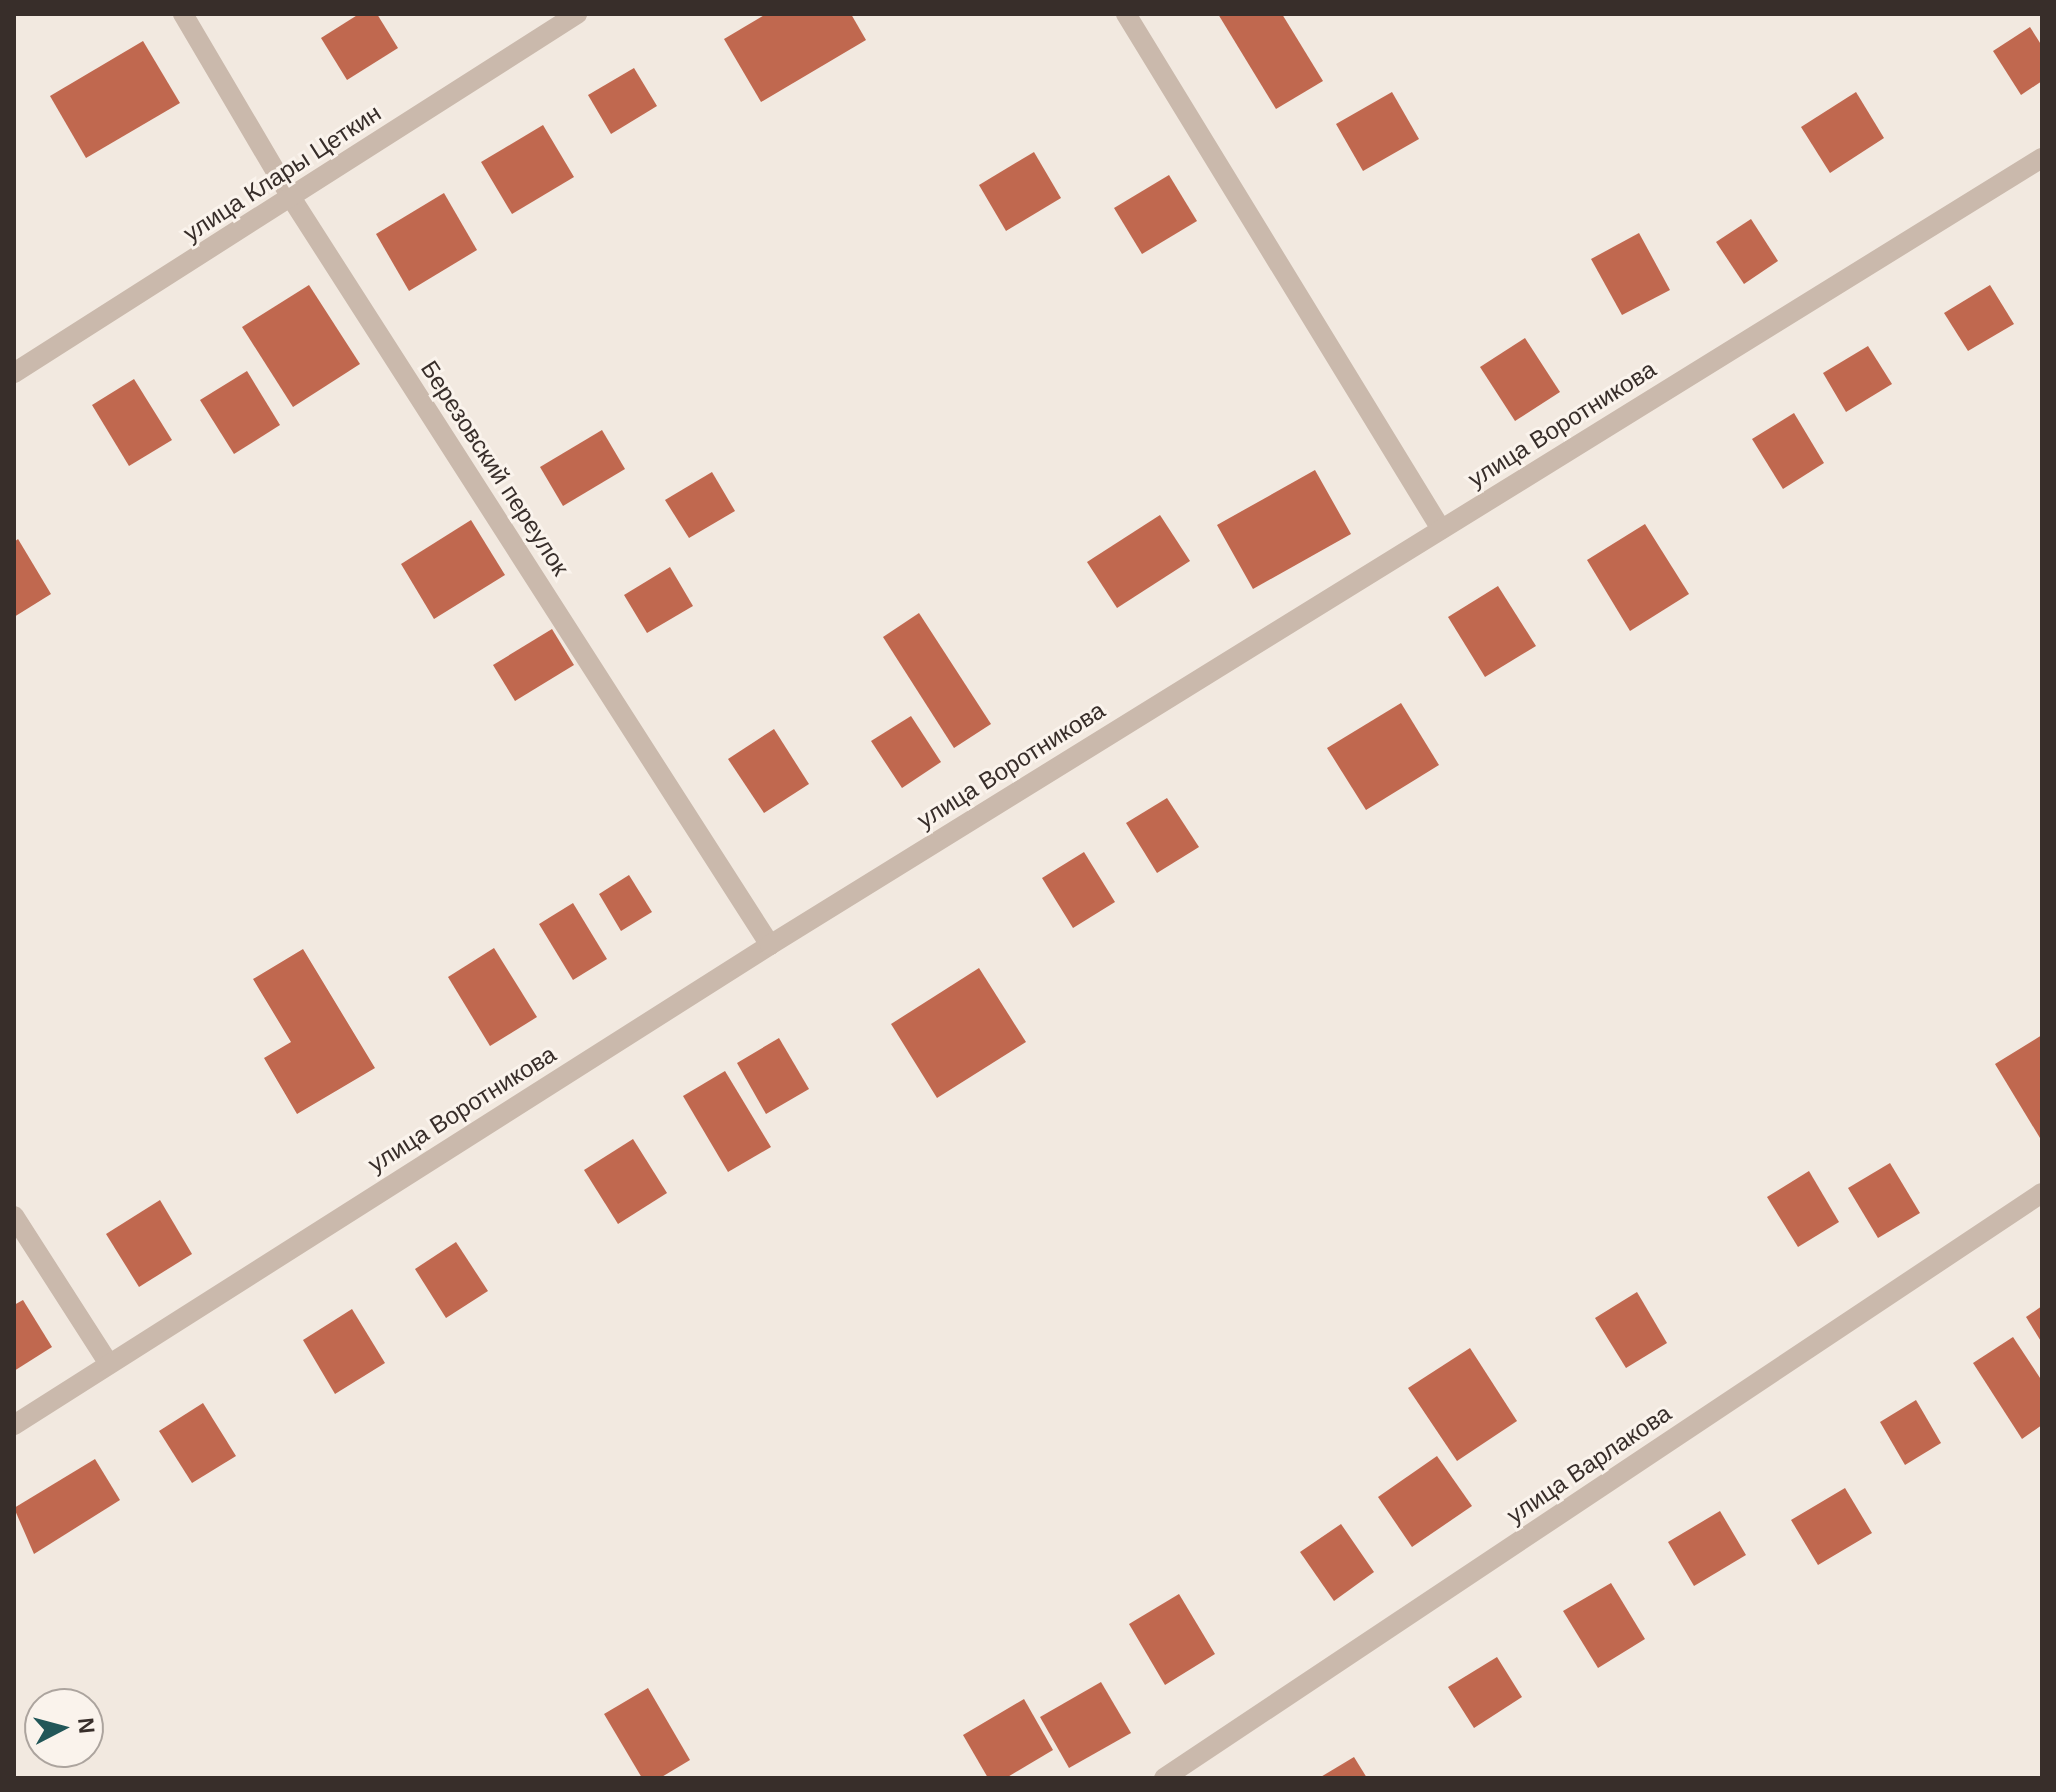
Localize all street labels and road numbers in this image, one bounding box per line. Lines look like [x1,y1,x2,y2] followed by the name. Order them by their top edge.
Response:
[178,98,386,248] street label: улица Клары Цеткин
[415,355,575,581] street label: Березовский переулок
[1463,355,1661,493] street label: улица Воротникова
[912,696,1110,834] street label: улица Воротникова
[363,1040,561,1178] street label: улица Воротникова
[1501,1398,1677,1530] street label: улица Варлакова

